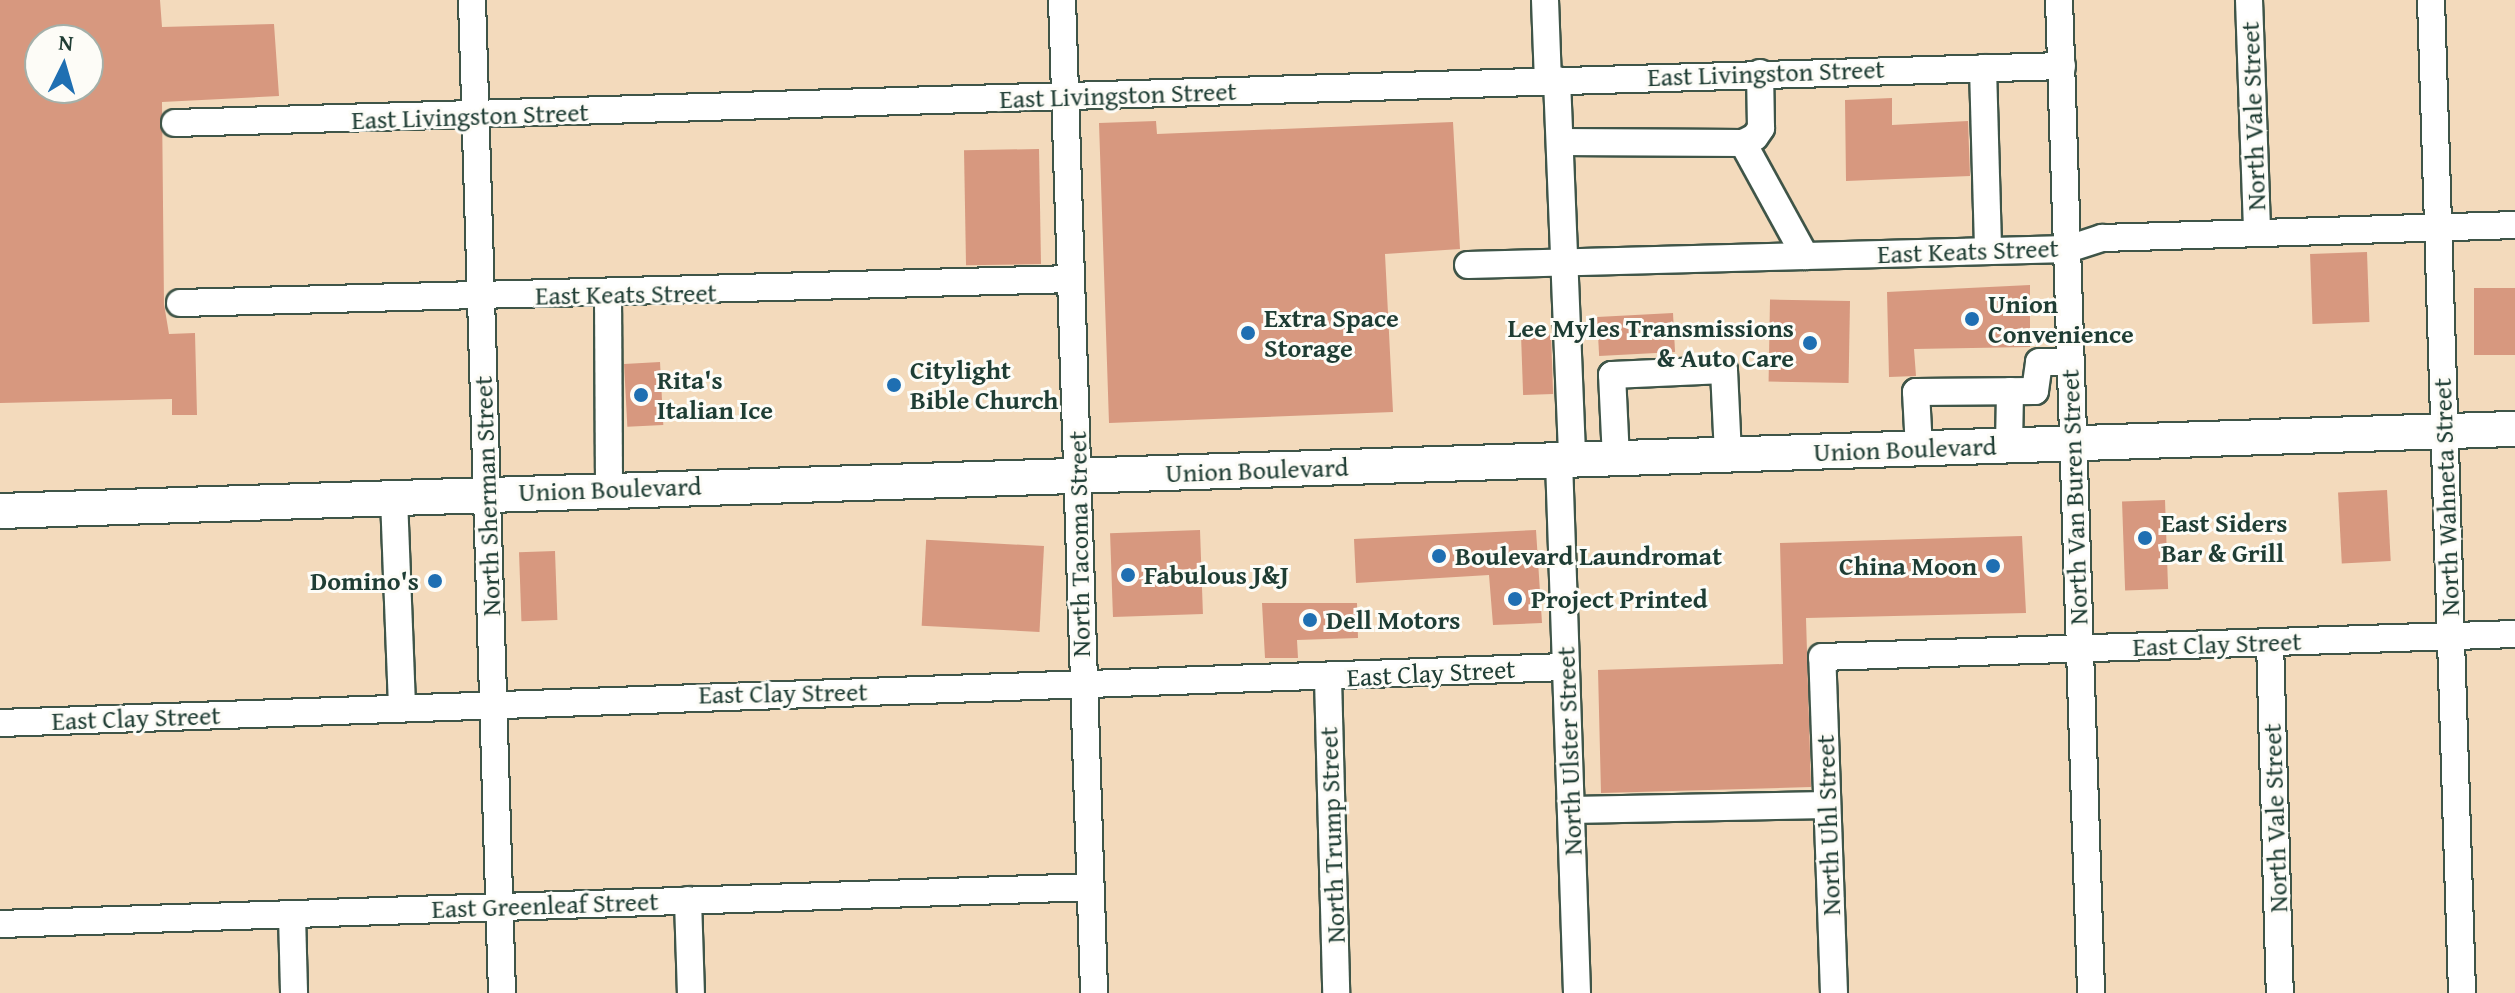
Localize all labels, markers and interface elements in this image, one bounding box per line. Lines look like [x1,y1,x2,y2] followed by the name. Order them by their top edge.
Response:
[2234,21,2272,211] street label: North Vale Street
[24,24,104,104] north arrow
[57,26,75,59] text: N
[1647,53,1885,93] street label: East Livingston Street
[999,75,1237,115] street label: East Livingston Street
[351,96,589,136] street label: East Livingston Street
[1877,232,2059,270] street label: East Keats Street
[535,277,717,311] street label: East Keats Street
[1988,288,2134,350] place label: Union Convenience
[1264,302,1399,364] place label: Extra Space Storage
[1963,310,1981,328] marker: Union Convenience
[1508,312,1794,374] place label: Lee Myles Transmissions & Auto Care
[1239,324,1257,342] marker: Extra Space Storage
[1801,334,1819,352] marker: Lee Myles Transmissions & Auto Care
[910,354,1058,416] place label: Citylight Bible Church
[657,364,773,426] place label: Rita's Italian Ice
[2054,369,2094,625] street label: North Van Buren Street
[467,375,507,617] street label: North Sherman Street
[885,376,903,394] marker: Citylight Bible Church
[2426,377,2466,617] street label: North Wahneta Street
[632,386,650,404] marker: Rita's Italian Ice
[1813,430,1997,468] street label: Union Boulevard
[1061,431,1097,657] street label: North Tacoma Street
[1165,451,1349,489] street label: Union Boulevard
[518,470,702,508] street label: Union Boulevard
[2161,507,2287,568] place label: East Siders Bar & Grill
[2136,529,2154,547] marker: East Siders Bar & Grill
[1455,540,1722,572] place label: Boulevard Laundromat
[1430,547,1448,565] marker: Boulevard Laundromat
[1839,550,1977,582] place label: China Moon
[1984,557,2002,575] marker: China Moon
[1144,559,1289,591] place label: Fabulous J&J
[310,565,419,597] place label: Domino's
[1119,566,1137,584] marker: Fabulous J&J
[426,572,444,590] marker: Domino's
[1531,583,1708,615] place label: Project Printed
[1506,590,1524,608] marker: Project Printed
[1326,604,1461,636] place label: Dell Motors
[1301,611,1319,629] marker: Dell Motors
[2132,625,2302,663] street label: East Clay Street
[1550,646,1588,856] street label: North Ulster Street
[1346,653,1516,693] street label: East Clay Street
[698,676,868,710] street label: East Clay Street
[51,699,221,737] street label: East Clay Street
[2256,723,2294,913] street label: North Vale Street
[1313,726,1351,944] street label: North Trump Street
[1809,734,1847,916] street label: North Uhl Street
[431,885,659,925] street label: East Greenleaf Street

